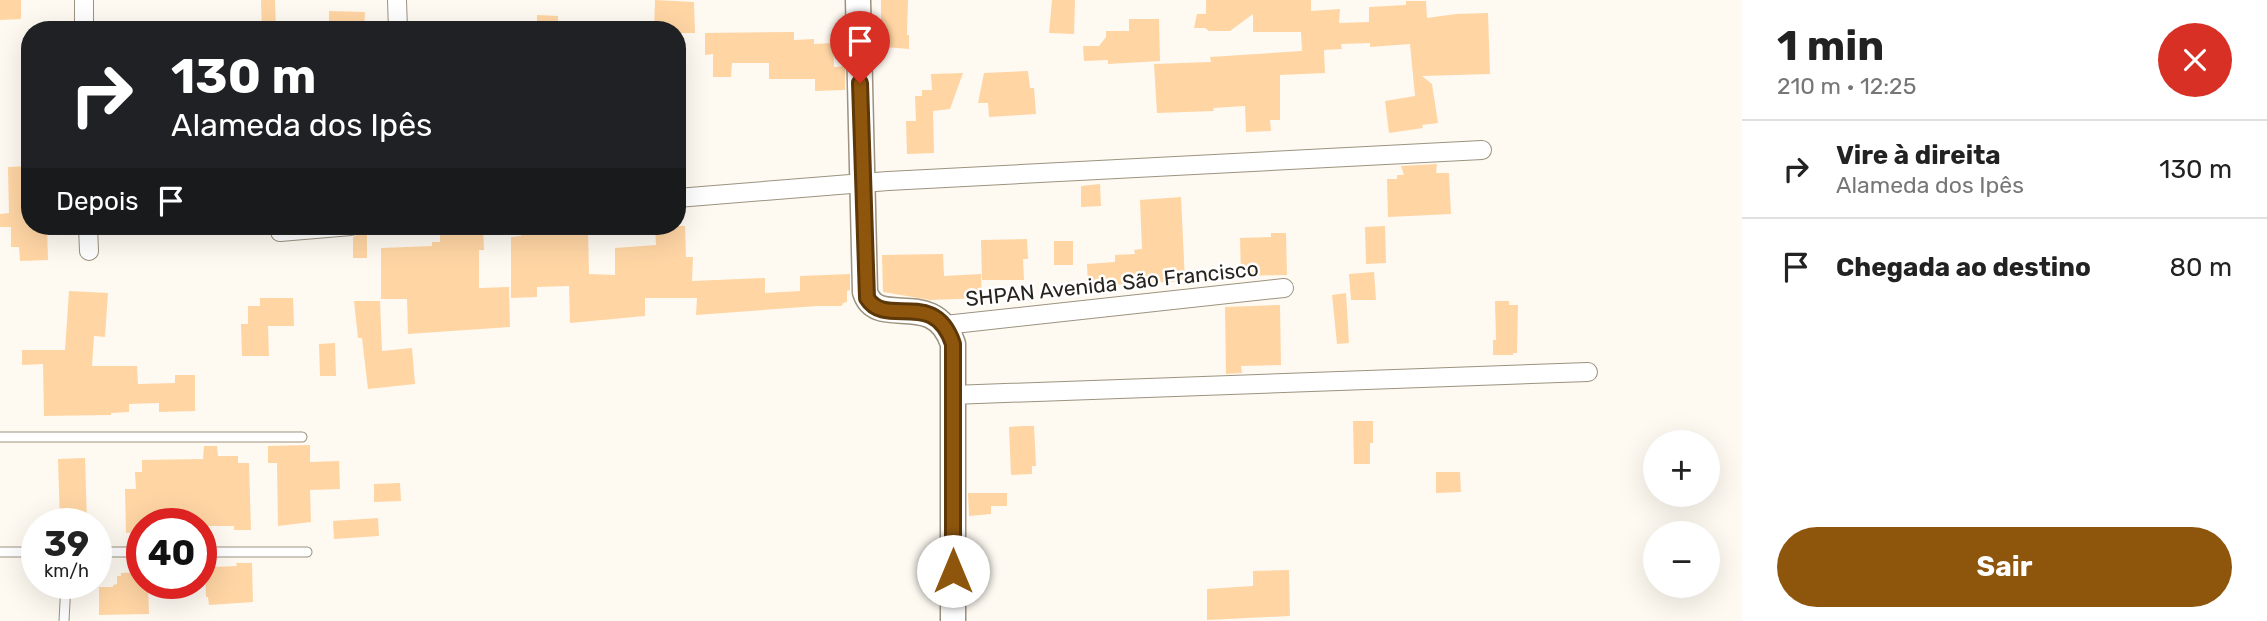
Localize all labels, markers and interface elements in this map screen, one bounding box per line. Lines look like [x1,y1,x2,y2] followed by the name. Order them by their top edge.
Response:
[830,11,890,83] pin
[1777,21,1884,71] text: 1 min
[841,22,879,60] icon: arrive
[2158,23,2232,97] button: close
[171,47,316,105] text: 130 m
[56,49,147,140] icon: right
[1777,72,1916,100] text: 210 m · 12:25
[171,106,432,144] text: Alameda dos Ipês
[1836,140,2001,171] text: Vire à direita
[1777,150,1815,188] icon: right
[2159,154,2232,185] text: 130 m
[1836,171,2024,199] text: Alameda dos Ipês
[152,182,190,220] icon: arrive
[56,186,138,217] text: Depois
[1777,248,1815,286] icon: arrive
[1836,252,2091,283] text: Chegada ao destino
[2169,252,2232,283] text: 80 m
[964,256,1260,311] street label: SHPAN Avenida São Francisco
[1643,430,1720,598] map controls
[1643,430,1720,507] button: +
[126,508,217,599] speed limit sign: 40
[1643,521,1720,598] button: −
[44,523,89,565] text: 39
[1777,527,2232,607] button: Sair
[916,534,990,608] position arrow
[44,560,89,582] text: km/h

